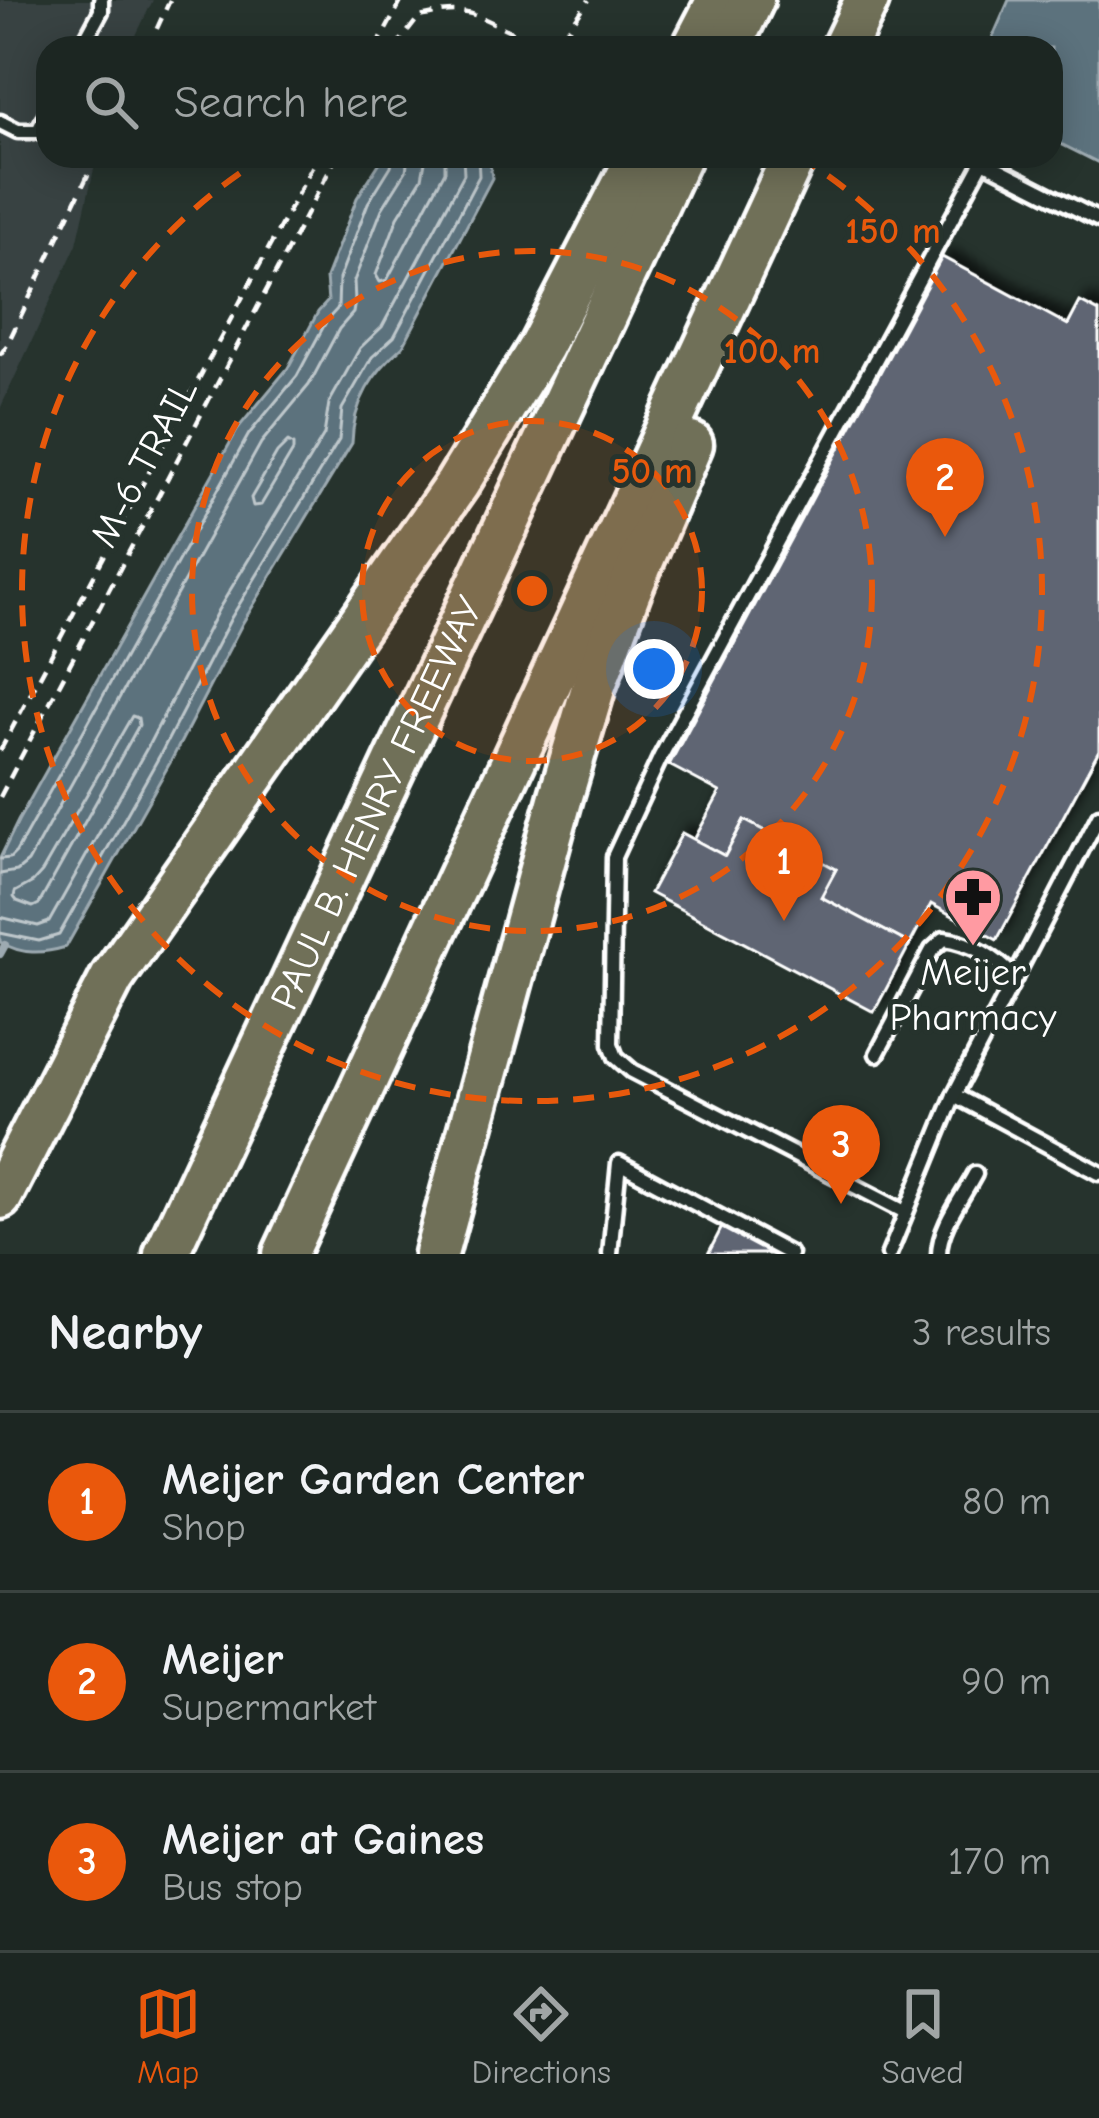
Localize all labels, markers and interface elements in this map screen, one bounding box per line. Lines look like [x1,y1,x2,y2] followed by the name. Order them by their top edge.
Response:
[36,36,1063,168] search box
[78,69,144,135] icon: search
[174,76,408,128] text: Search here
[845,211,941,252] text: 150 m
[724,331,820,372] text: 100 m
[81,371,207,555] street label: M-6 TRAIL
[906,438,984,537] pin: 2
[611,451,693,492] text: 50 m
[511,570,553,612] centre of rings
[261,589,493,1016] street label: PAUL B. HENRY FREEWAY
[624,639,684,699] your location
[745,822,823,921] pin: 1
[942,866,1004,948] pharmacy icon: Meijer Pharmacy
[890,950,1057,1040] place label: Meijer Pharmacy
[802,1105,880,1204] pin: 3
[48,1303,202,1362] text: Nearby
[912,1310,1051,1355] text: 3 results
[162,1453,584,1505] text: Meijer Garden Center
[79,1479,95,1524] text: 1
[962,1479,1051,1524] text: 80 m
[162,1505,246,1550] text: Shop
[162,1633,283,1685] text: Meijer
[77,1659,97,1704] text: 2
[961,1659,1051,1704] text: 90 m
[162,1685,376,1730] text: Supermarket
[162,1813,484,1865] text: Meijer at Gaines
[77,1839,97,1884] text: 3
[948,1839,1051,1884] text: 170 m
[162,1865,303,1910] text: Bus stop
[135,1981,201,2091] tab: Map
[472,1981,611,2091] tab: Directions
[881,1981,964,2091] tab: Saved

